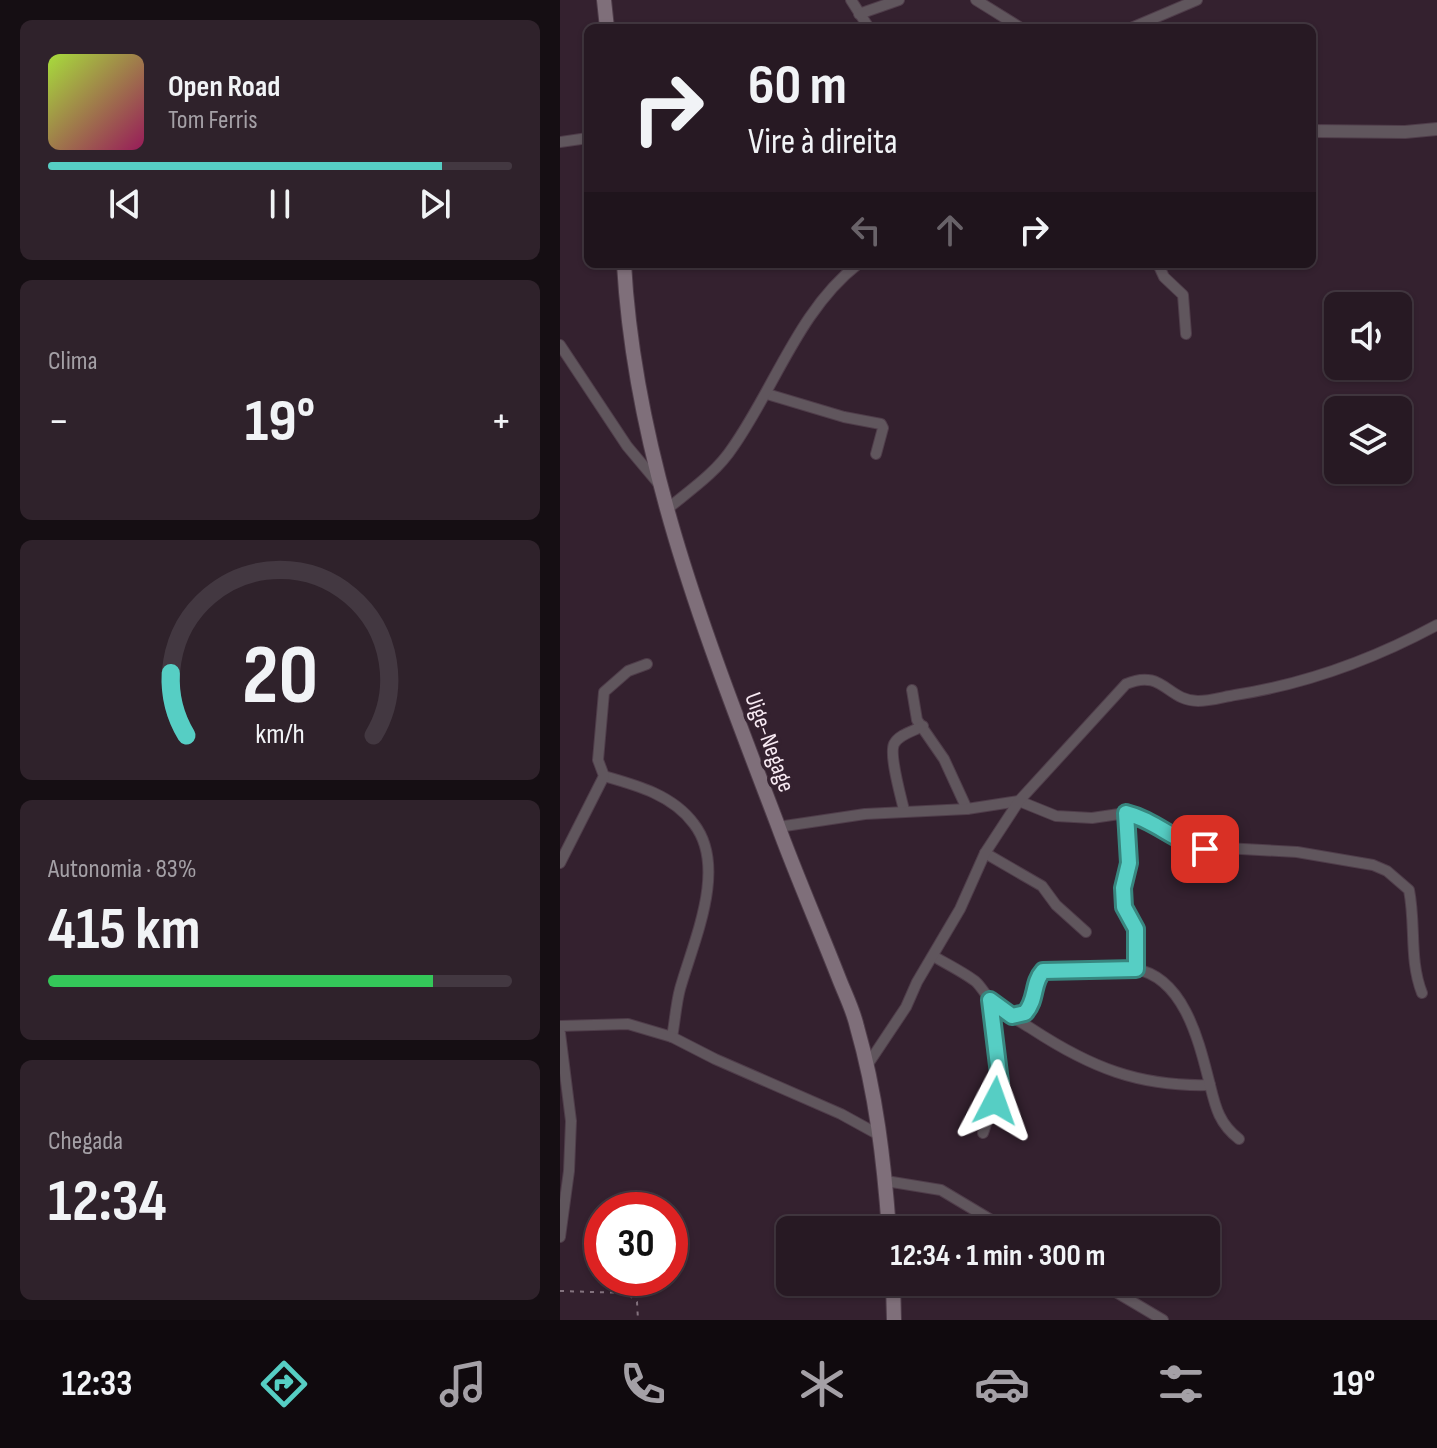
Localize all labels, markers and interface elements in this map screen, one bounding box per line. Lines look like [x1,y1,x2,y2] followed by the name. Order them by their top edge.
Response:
[748,53,847,120] text: 60 m
[616,56,720,160] icon: right
[168,69,280,105] text: Open Road
[168,105,258,136] text: Tom Ferris
[748,121,898,164] text: Vire à direita
[103,182,147,226] icon: previous
[258,182,302,226] icon: pause
[413,182,457,226] icon: next
[844,208,888,252] icon: left
[928,208,972,252] icon: ahead
[1012,208,1056,252] icon: right
[1324,292,1412,484] map controls
[1324,292,1412,380] button: sound
[48,346,98,377] text: Clima
[245,386,315,458] text: 19°
[48,395,70,448] text: −
[490,395,512,448] text: +
[1324,396,1412,484] button: layers
[242,627,318,727] text: 20
[738,688,801,796] street label: Uige-Negage
[255,717,305,752] text: km/h
[1171,815,1239,883] pin
[1183,827,1227,871] icon: arrive
[48,854,197,885] text: Autonomia · 83%
[48,894,200,966] text: 415 km
[953,1059,1037,1143] position arrow
[48,1126,123,1157] text: Chegada
[48,1166,167,1238] text: 12:34
[584,1192,688,1296] speed limit sign: 30
[891,1238,1105,1274] text: 12:34 · 1 min · 300 m
[256,1356,312,1412] icon: directions
[435,1356,491,1412] icon: music
[615,1356,671,1412] icon: phone
[794,1356,850,1412] icon: climate
[974,1356,1030,1412] icon: car
[1153,1356,1209,1412] icon: filters
[62,1363,132,1406] text: 12:33
[1333,1363,1375,1406] text: 19°

